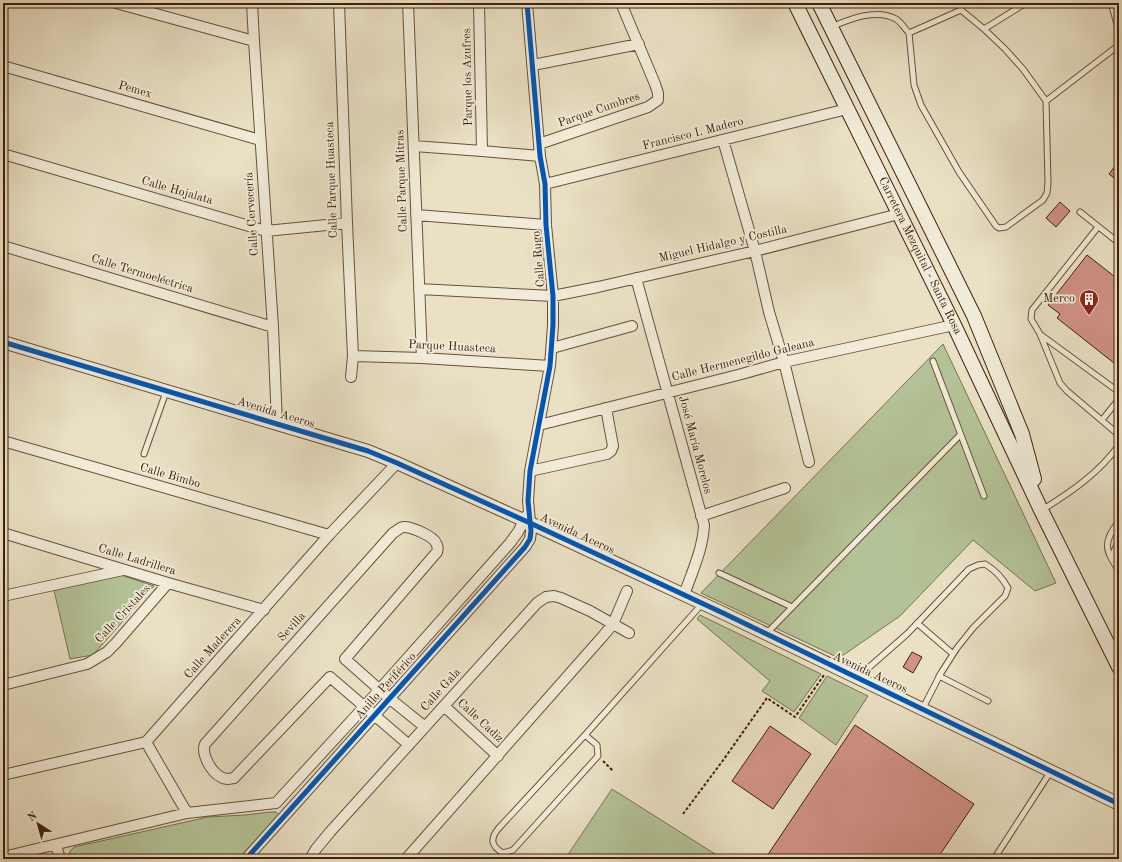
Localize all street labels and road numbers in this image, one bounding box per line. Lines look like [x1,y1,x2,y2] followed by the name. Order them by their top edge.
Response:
[461,28,475,126] street label: Parque los Azufres
[117,79,153,101] street label: Pemex
[557,90,641,130] street label: Parque Cumbres
[641,116,745,152] street label: Francisco I. Madero
[324,121,340,239] street label: Calle Parque Huasteca
[394,129,410,233] street label: Calle Parque Mitras
[243,172,261,256] street label: Calle Cervecería
[140,175,214,207] street label: Calle Hojalata
[876,175,964,336] street label: Carretera Mezquital - Santa Rosa
[658,223,788,265] street label: Miguel Hidalgo y Costilla
[531,230,547,288] street label: Calle Rugo
[90,253,195,295] street label: Calle Termoeléctrica
[670,336,816,384] street label: Calle Hermenegildo Galeana
[408,339,496,355] street label: Parque Huasteca
[236,395,316,431] street label: Avenida Aceros
[676,395,714,495] street label: José María Morelos
[138,462,202,490] street label: Calle Bimbo
[538,511,616,557] street label: Avenida Aceros
[97,542,177,578] street label: Calle Ladrillera
[93,583,153,645] street label: Calle Cristales
[276,610,308,644] street label: Sevilla
[182,615,244,681] street label: Calle Maderera
[353,650,419,721] street label: Anillo Periférico
[831,650,909,696] street label: Avenida Aceros
[419,666,463,714] street label: Calle Gala
[455,697,505,745] street label: Calle Cadiz

